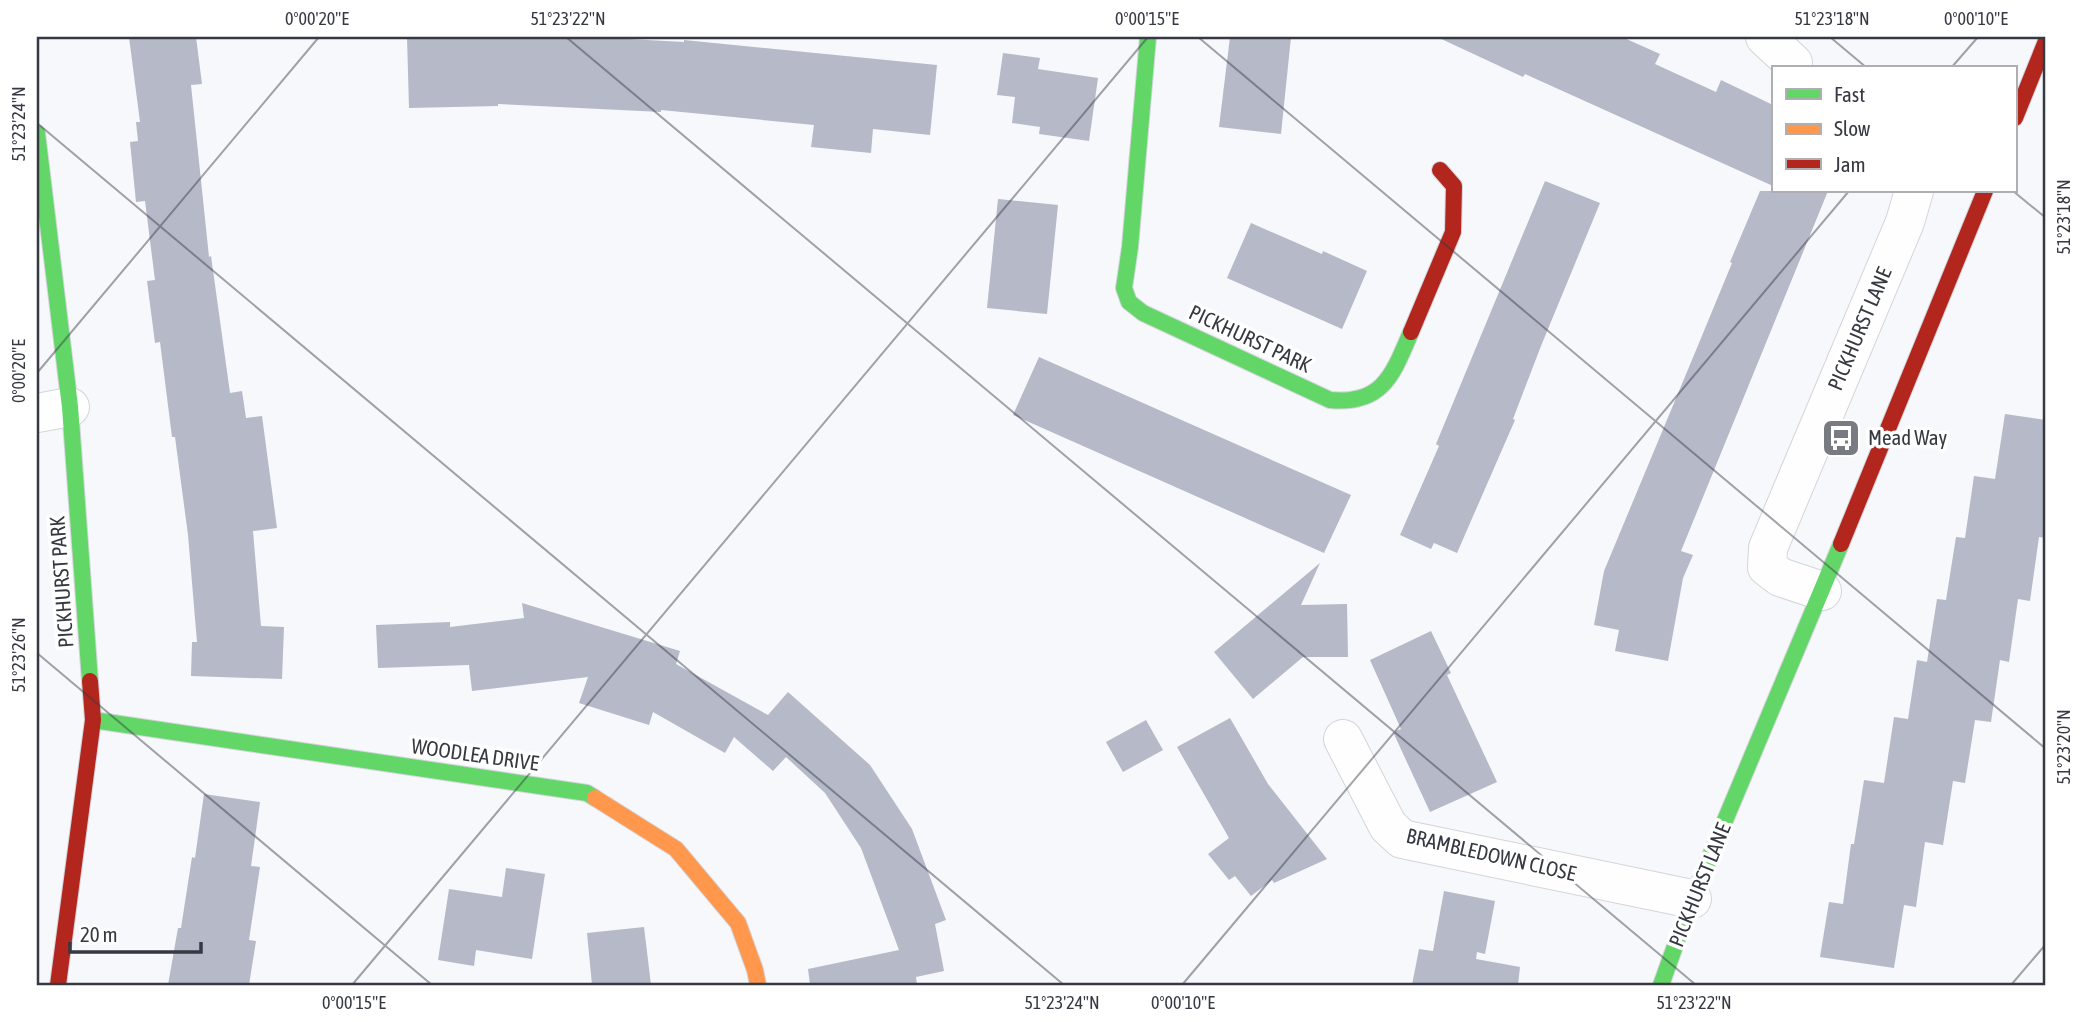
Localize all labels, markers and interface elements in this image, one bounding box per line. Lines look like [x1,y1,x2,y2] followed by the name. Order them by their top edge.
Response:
[285,8,349,29] text: 0°00'20"E
[530,8,606,29] text: 51°23'22"N
[1115,8,1179,29] text: 0°00'15"E
[1794,8,1870,29] text: 51°23'18"N
[1944,8,2008,29] text: 0°00'10"E
[1772,66,2016,192] legend
[1834,82,1865,106] text: Fast
[8,86,29,162] text: 51°23'24"N
[1834,116,1871,140] text: Slow
[1834,152,1866,176] text: Jam
[2053,179,2074,255] text: 51°23'18"N
[1822,264,1896,394] street label: PICKHURST LANE
[1186,299,1316,377] street label: PICKHURST PARK
[8,339,29,403] text: 0°00'20"E
[1820,417,1862,459] bus stop icon: Mead Way
[1868,425,1948,449] place label: Mead Way
[44,515,78,649] street label: PICKHURST PARK
[8,617,29,693] text: 51°23'26"N
[2053,709,2074,785] text: 51°23'20"N
[410,733,540,775] street label: WOODLEA DRIVE
[1663,819,1735,950] street label: PICKHURST LANE
[1404,823,1578,885] street label: BRAMBLEDOWN CLOSE
[70,910,201,954] scale bar
[80,922,118,946] text: 20 m
[322,992,386,1013] text: 0°00'15"E
[1024,992,1100,1013] text: 51°23'24"N
[1151,992,1215,1013] text: 0°00'10"E
[1656,992,1732,1013] text: 51°23'22"N

